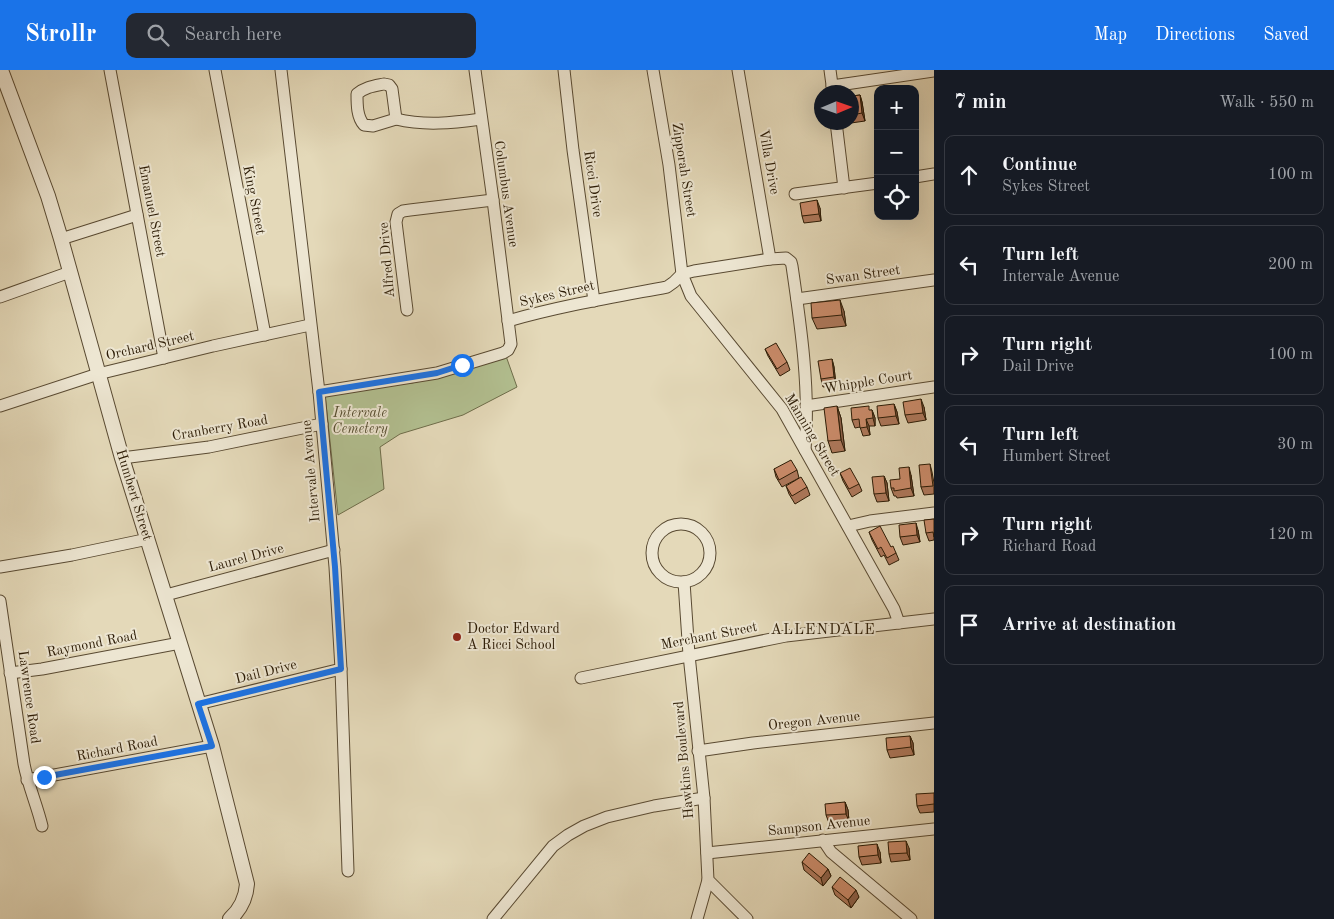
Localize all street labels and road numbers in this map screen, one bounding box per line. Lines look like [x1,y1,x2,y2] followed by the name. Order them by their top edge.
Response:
[670,122,698,218] street label: Zipporah Street
[756,128,782,196] street label: Villa Drive
[492,140,520,248] street label: Columbus Avenue
[581,150,605,218] street label: Ricci Drive
[136,164,168,259] street label: Emanuel Street
[240,164,268,236] street label: King Street
[377,221,397,299] street label: Alfred Drive
[825,263,901,287] street label: Swan Street
[518,279,596,309] street label: Sykes Street
[104,329,196,363] street label: Orchard Street
[823,368,913,396] street label: Whipple Court
[782,391,842,479] street label: Manning Street
[171,413,269,443] street label: Cranberry Road
[300,419,322,523] street label: Intervale Avenue
[113,448,155,543] street label: Humbert Street
[207,541,285,575] street label: Laurel Drive
[660,620,759,652] street label: Merchant Street
[45,628,139,660] street label: Raymond Road
[16,649,42,745] street label: Lawrence Road
[234,658,298,686] street label: Dail Drive
[672,700,696,820] street label: Hawkins Boulevard
[767,709,861,733] street label: Oregon Avenue
[75,734,159,764] street label: Richard Road
[767,814,871,838] street label: Sampson Avenue

